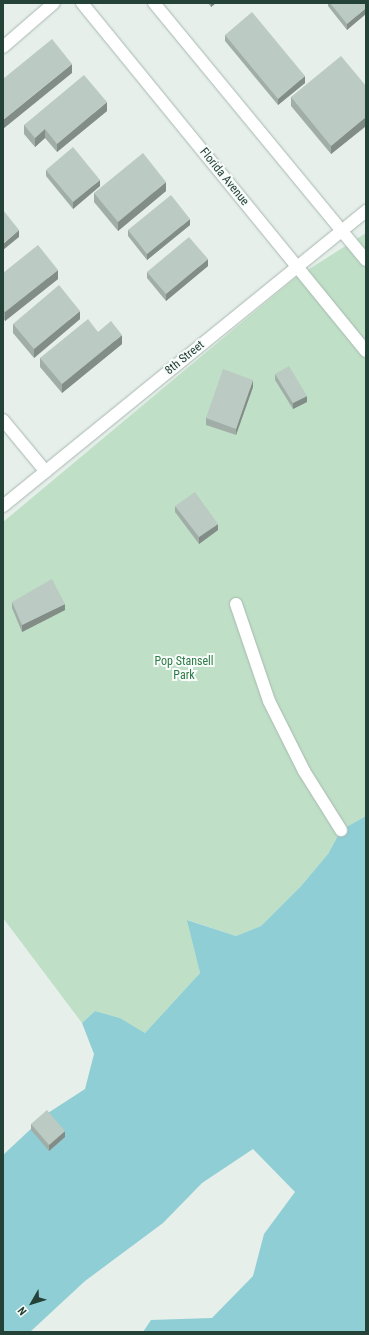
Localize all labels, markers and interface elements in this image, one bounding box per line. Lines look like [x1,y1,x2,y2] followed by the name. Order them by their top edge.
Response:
[196,145,252,209] street label: Florida Avenue
[163,338,207,378] street label: 8th Street
[154,655,214,683] park label: Pop Stansell Park
[12,1283,52,1323] north arrow
[15,1304,29,1318] text: N

